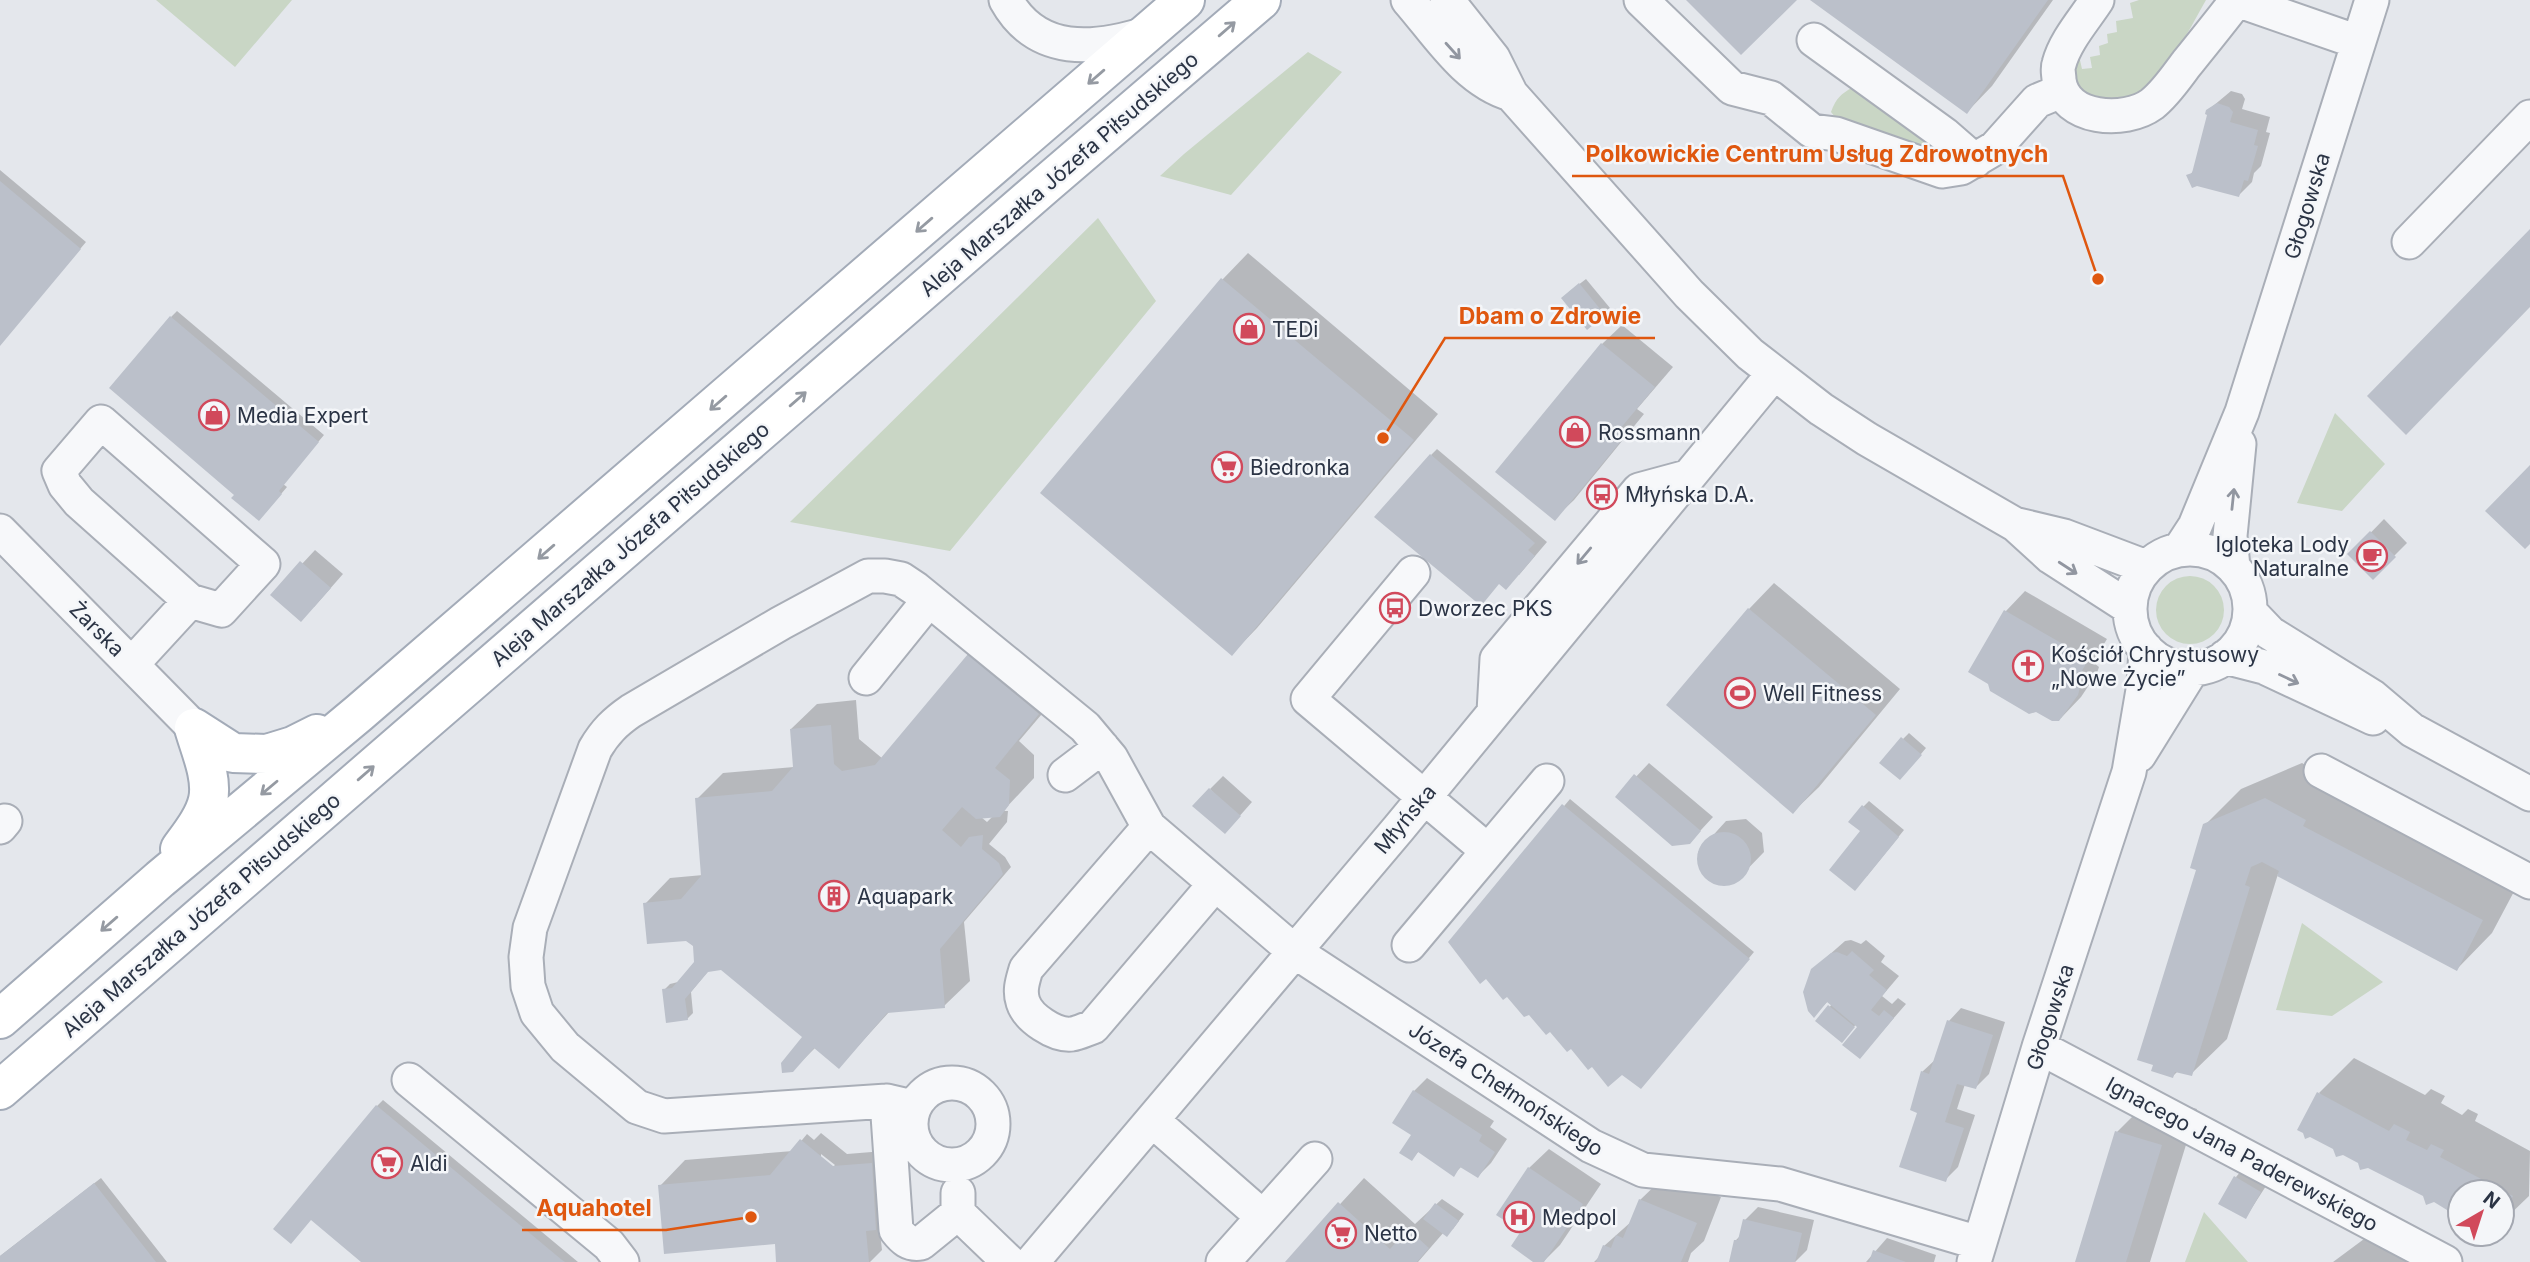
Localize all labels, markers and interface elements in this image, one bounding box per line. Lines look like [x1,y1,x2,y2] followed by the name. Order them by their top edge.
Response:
[1218,21,1236,37] one-way arrow
[1444,42,1461,59] one-way arrow
[915,46,1203,302] street label: Aleja Marszałka Józefa Piłsudskiego
[1088,69,1106,85] one-way arrow
[1572,132,2063,176] callout: Polkowickie Centrum Usług Zdrowotnych
[1586,140,2048,168] text: Polkowickie Centrum Usług Zdrowotnych
[2279,150,2335,262] street label: Głogowska
[915,217,933,233] one-way arrow
[1445,294,1655,338] callout: Dbam o Zdrowie
[1459,302,1641,330] text: Dbam o Zdrowie
[1232,312,1266,346] shop icon: TEDi
[1272,317,1318,342] place label: TEDi
[788,391,806,407] one-way arrow
[709,395,727,411] one-way arrow
[197,398,231,432] shop icon: Media Expert
[237,403,368,428] place label: Media Expert
[1558,415,1592,449] shop icon: Rossmann
[486,416,774,672] street label: Aleja Marszałka Józefa Piłsudskiego
[1598,420,1701,445] place label: Rossmann
[1210,450,1244,484] supermarket icon: Biedronka
[1250,455,1350,480] place label: Biedronka
[1585,477,1619,511] bus stop icon: Młyńska D.A.
[1625,482,1755,507] place label: Młyńska D.A.
[2227,489,2240,511] one-way arrow
[2215,532,2349,581] place label: Igloteka Lody Naturalne
[2355,539,2389,573] cafe icon: Igloteka Lody Naturalne
[537,544,555,560] one-way arrow
[1576,546,1592,564] one-way arrow
[2058,561,2077,576] one-way arrow
[1378,591,1412,625] bus stop icon: Dworzec PKS
[64,596,130,662] street label: Żarska
[1418,596,1553,621] place label: Dworzec PKS
[2051,642,2259,691] place label: Kościół Chrystusowy „Nowe Życie”
[2011,649,2045,683] church icon: Kościół Chrystusowy „Nowe Życie”
[2278,673,2299,686] one-way arrow
[1723,676,1757,710] sports icon: Well Fitness
[1763,681,1882,706] place label: Well Fitness
[357,765,375,781] one-way arrow
[1369,779,1441,859] street label: Młyńska
[261,780,279,796] one-way arrow
[57,787,345,1043] street label: Aleja Marszałka Józefa Piłsudskiego
[817,879,851,913] building icon: Aquapark
[857,884,954,909] place label: Aquapark
[100,916,118,932] one-way arrow
[2021,961,2079,1073] street label: Głogowska
[1404,1017,1608,1161] street label: Józefa Chełmońskiego
[2102,1071,2382,1237] street label: Ignacego Jana Paderewskiego
[370,1146,404,1180] supermarket icon: Aldi
[410,1151,448,1176] place label: Aldi
[2446,1178,2516,1248] north arrow
[522,1186,666,1230] callout: Aquahotel
[2479,1187,2504,1214] text: N
[536,1194,652,1222] text: Aquahotel
[1502,1200,1536,1234] hospital icon: Medpol
[1542,1205,1617,1230] place label: Medpol
[1324,1216,1358,1250] supermarket icon: Netto
[1364,1221,1418,1246] place label: Netto

